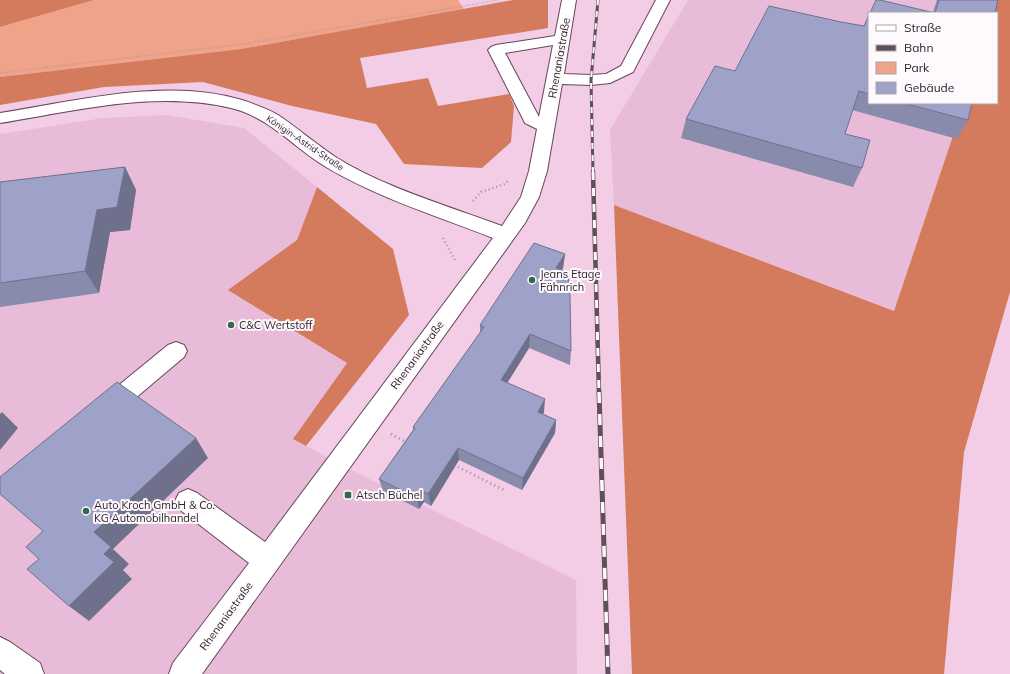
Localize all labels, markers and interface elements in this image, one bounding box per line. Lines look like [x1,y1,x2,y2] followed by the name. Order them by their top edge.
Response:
[868,12,998,104] legend
[545,17,573,99] street label: Rhenaniastraße
[904,20,941,35] text: Straße
[904,40,933,55] text: Bahn
[904,60,930,75] text: Park
[904,80,954,95] text: Gebäude
[264,113,346,173] street label: Königin-Astrid-Straße
[540,267,600,294] place label: Jeans Etage Fähnrich
[527,275,537,285] marker: Jeans Etage Fähnrich
[239,318,313,332] place label: C&C Wertstoff
[387,318,447,392] street label: Rhenaniastraße
[226,320,236,330] marker: C&C Wertstoff
[356,488,422,502] place label: Atsch Büchel
[343,490,353,500] marker: Atsch Büchel
[94,498,215,525] place label: Auto Kroch GmbH & Co. KG Automobilhandel
[81,506,91,516] marker: Auto Kroch GmbH & Co. KG Automobilhandel
[196,579,256,653] street label: Rhenaniastraße

